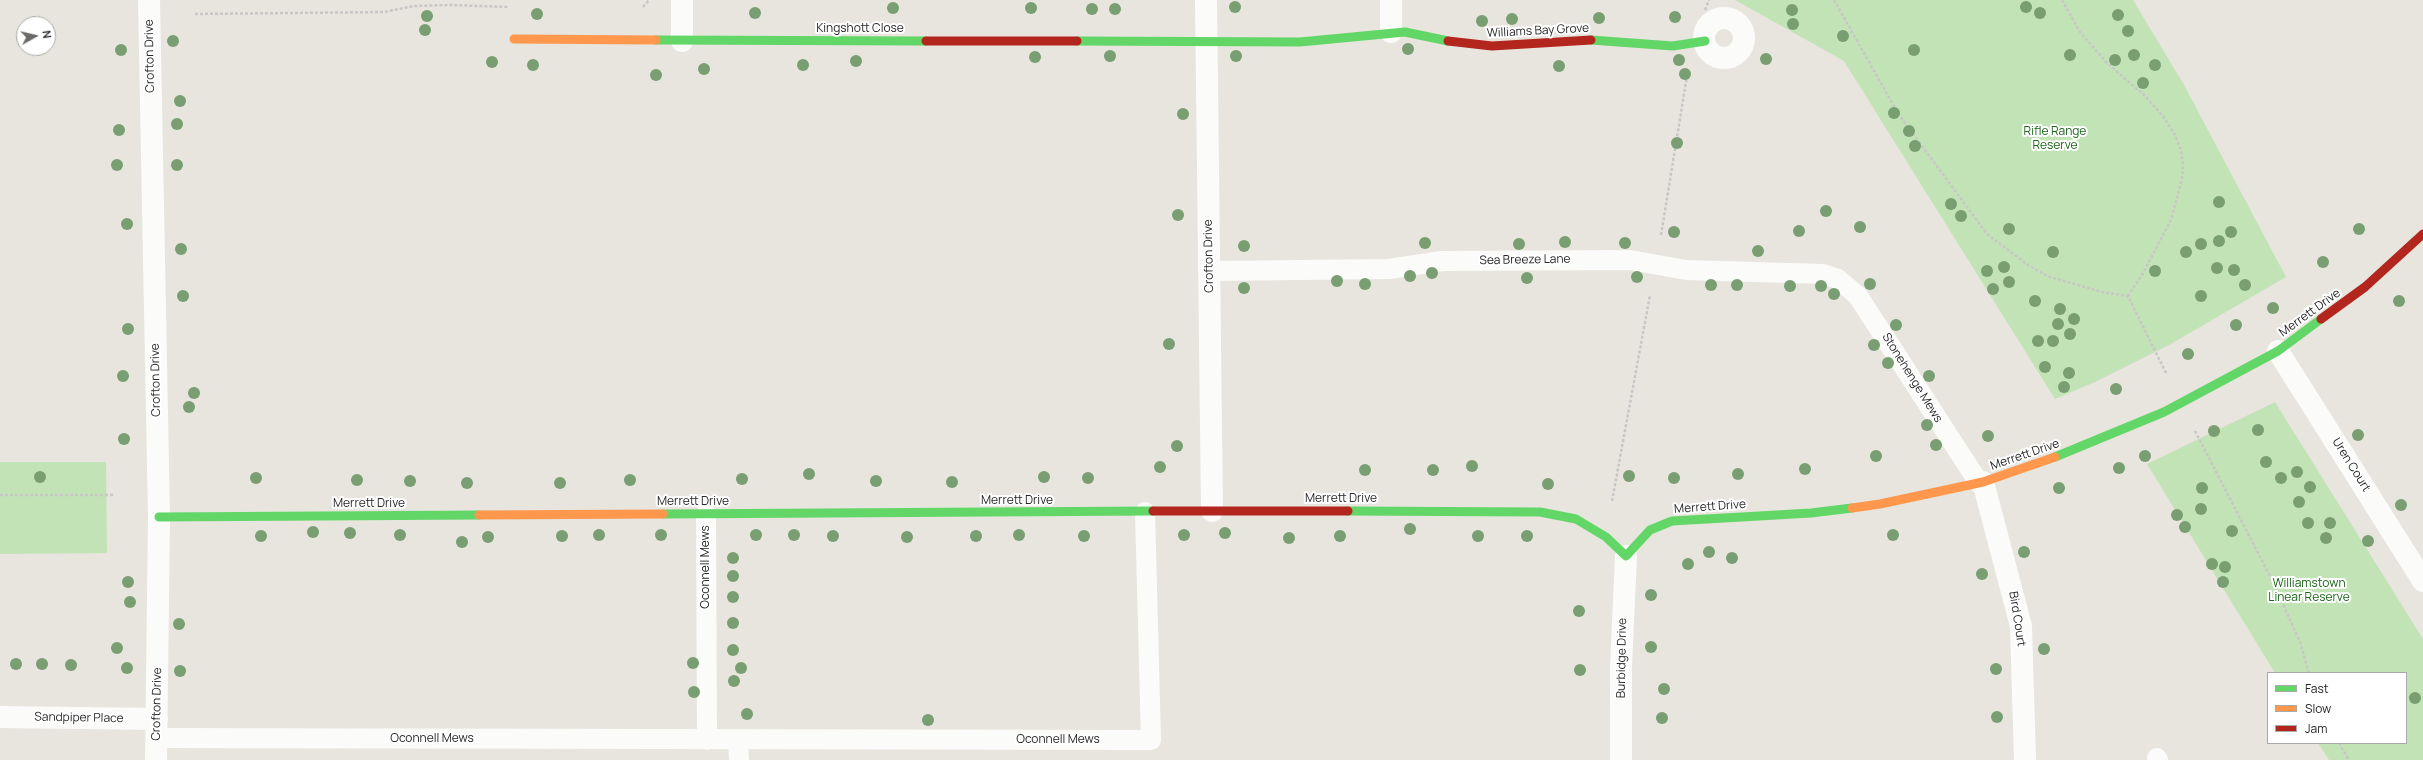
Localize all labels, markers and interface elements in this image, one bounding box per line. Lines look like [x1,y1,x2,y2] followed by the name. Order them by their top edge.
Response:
[16,16,56,56] north arrow
[142,19,158,93] street label: Crofton Drive
[1486,21,1590,41] street label: Williams Bay Grove
[816,22,904,36] street label: Kingshott Close
[39,29,55,39] text: N
[2024,125,2086,153] park label: Rifle Range Reserve
[1201,219,1217,293] street label: Crofton Drive
[1479,252,1571,268] street label: Sea Breeze Lane
[2277,286,2343,340] street label: Merrett Drive
[1879,331,1945,425] street label: Stonehenge Mews
[148,343,164,417] street label: Crofton Drive
[2329,435,2373,495] street label: Uren Court
[1989,436,2061,474] street label: Merrett Drive
[1305,492,1377,506] street label: Merrett Drive
[981,494,1053,508] street label: Merrett Drive
[657,495,729,509] street label: Merrett Drive
[333,497,405,511] street label: Merrett Drive
[1674,497,1746,517] street label: Merrett Drive
[699,525,713,609] street label: Oconnell Mews
[2268,577,2350,605] park label: Williamstown Linear Reserve
[2006,590,2028,648] street label: Bird Court
[1614,618,1630,698] street label: Burbidge Drive
[149,667,165,741] street label: Crofton Drive
[2267,672,2407,744] legend
[2305,680,2329,697] text: Fast
[2305,700,2331,717] text: Slow
[34,710,124,726] street label: Sandpiper Place
[2305,720,2327,737] text: Jam
[390,732,474,746] street label: Oconnell Mews
[1016,733,1100,747] street label: Oconnell Mews

